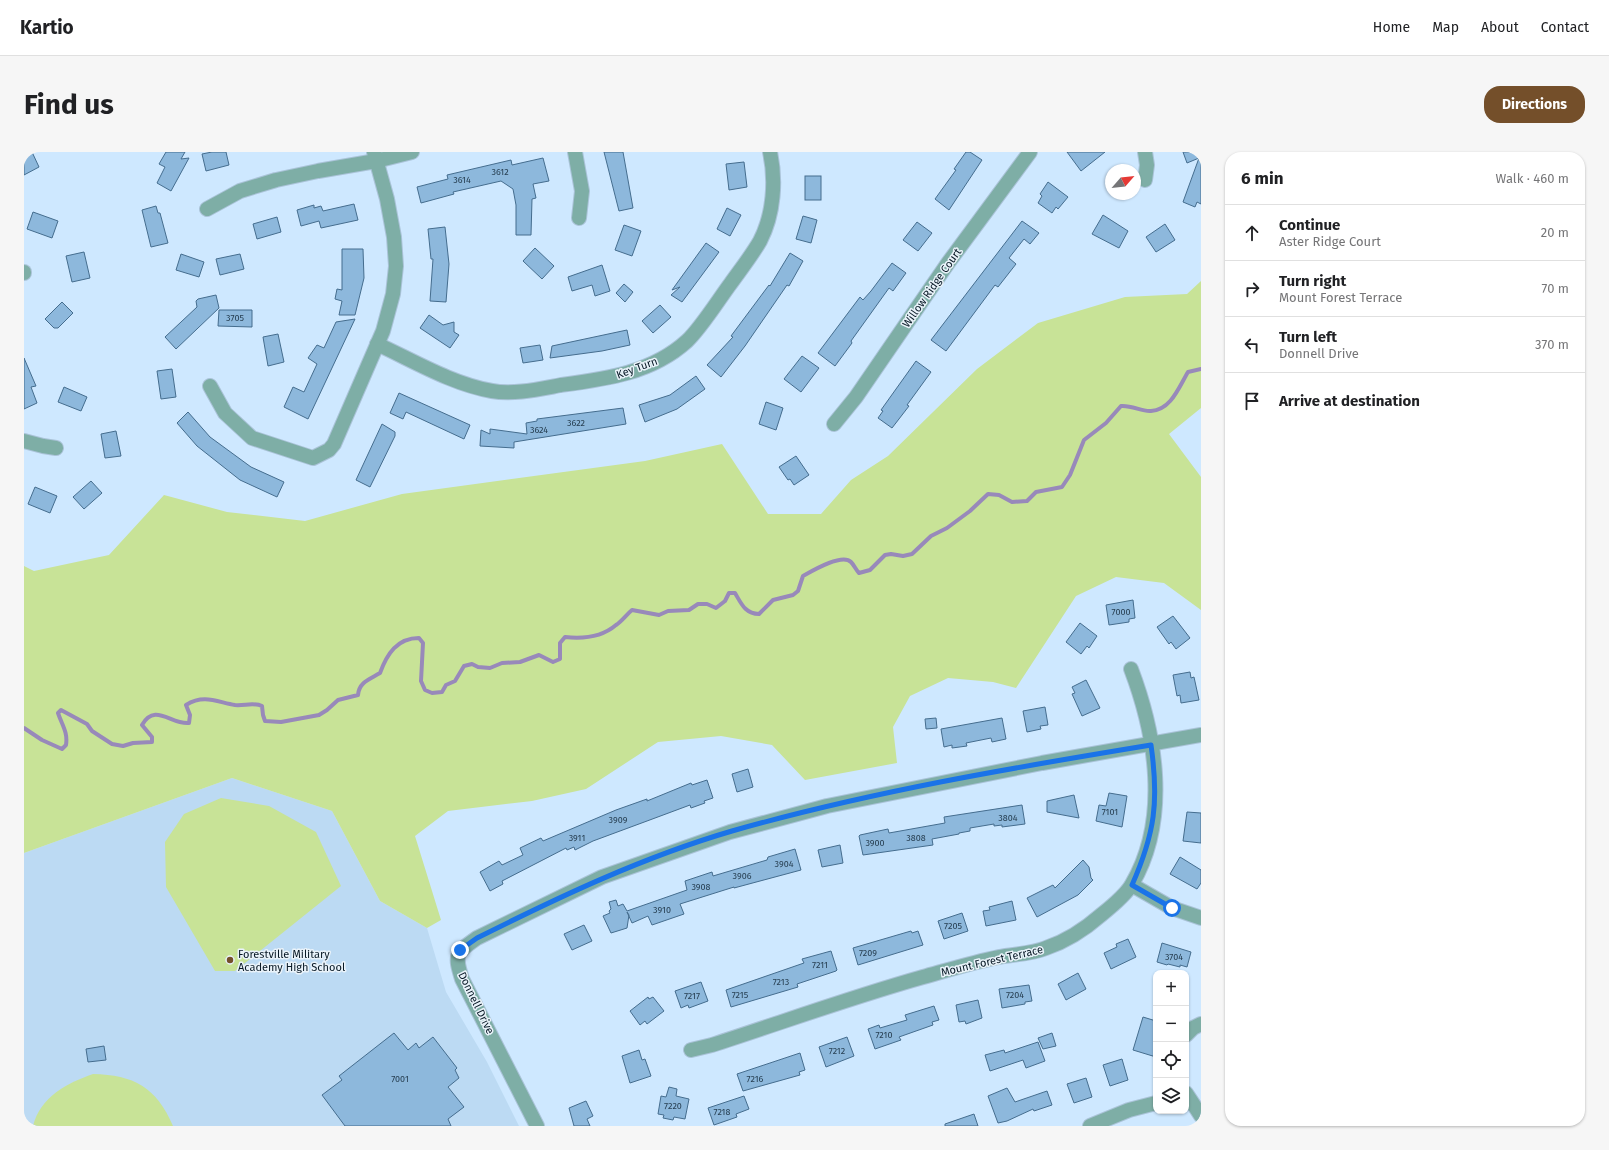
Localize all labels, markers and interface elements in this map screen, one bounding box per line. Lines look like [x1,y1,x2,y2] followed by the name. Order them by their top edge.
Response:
[20,16,74,39] text: Kartio
[1373,19,1410,36] text: Home
[1432,19,1459,36] text: Map
[1481,19,1519,36] text: About
[1541,19,1589,36] text: Contact
[1484,86,1585,123] button: Directions
[24,88,114,121] text: Find us
[1105,164,1141,200] north arrow
[491,167,509,177] house number: 3612
[1241,168,1284,189] text: 6 min
[1496,171,1569,186] text: Walk · 460 m
[453,175,471,185] house number: 3614
[1279,216,1340,234] text: Continue
[1241,222,1263,244] icon: ahead
[1541,225,1569,240] text: 20 m
[1279,234,1381,249] text: Aster Ridge Court
[900,246,964,330] street label: Willow Ridge Court
[1279,272,1346,290] text: Turn right
[1241,278,1263,300] icon: right
[1542,281,1569,296] text: 70 m
[1279,290,1402,305] text: Mount Forest Terrace
[226,313,244,323] house number: 3705
[1279,328,1337,346] text: Turn left
[1241,334,1263,356] icon: left
[1535,337,1569,352] text: 370 m
[1279,346,1359,361] text: Donnell Drive
[615,355,659,381] street label: Key Turn
[1241,390,1263,412] icon: arrive
[1279,392,1420,410] text: Arrive at destination
[567,418,585,428] house number: 3622
[530,425,548,435] house number: 3624
[1112,607,1130,617] house number: 7000
[1102,807,1118,817] house number: 7101
[998,813,1018,823] house number: 3804
[609,815,628,825] house number: 3909
[569,833,585,843] house number: 3911
[906,833,926,843] house number: 3808
[865,838,885,848] house number: 3900
[775,859,794,869] house number: 3904
[733,871,752,881] house number: 3906
[691,882,711,892] house number: 3908
[1163,899,1181,917] route start
[653,905,671,915] house number: 3910
[944,921,962,931] house number: 7205
[451,941,469,959] route end
[940,943,1044,979] street label: Mount Forest Terrace
[238,948,345,974] place label: Forestville Military Academy High School
[859,948,877,958] house number: 7209
[1165,952,1183,962] house number: 3704
[225,955,235,965] marker: Forestville Military Academy High School
[812,960,828,970] house number: 7211
[455,970,497,1036] street label: Donnell Drive
[1153,970,1189,1114] map controls
[1153,970,1189,1006] button: +
[773,977,789,987] house number: 7213
[732,990,749,1000] house number: 7215
[1006,990,1024,1000] house number: 7204
[684,991,700,1001] house number: 7217
[1153,1006,1189,1042] button: −
[875,1030,893,1040] house number: 7210
[1153,1042,1189,1078] button: locate
[829,1046,845,1056] house number: 7212
[391,1074,409,1084] house number: 7001
[747,1074,764,1084] house number: 7216
[1153,1078,1189,1114] button: layers
[664,1101,682,1111] house number: 7220
[714,1107,731,1117] house number: 7218

